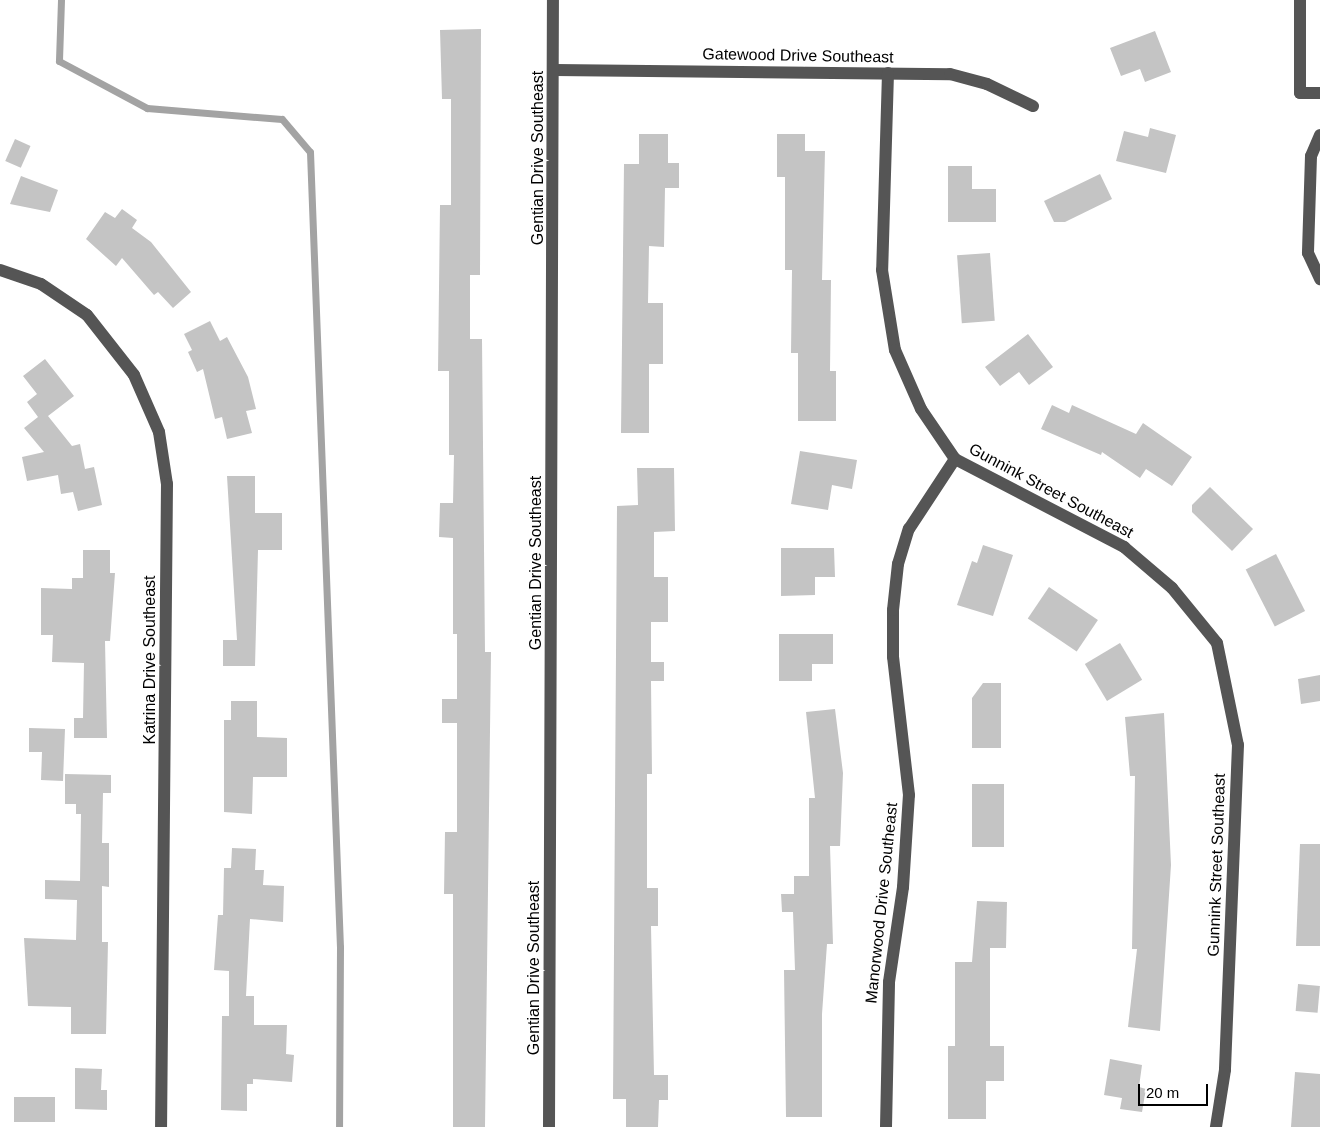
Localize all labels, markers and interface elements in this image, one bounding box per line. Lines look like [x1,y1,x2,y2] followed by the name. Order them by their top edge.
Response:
[702,45,894,67] street label: Gatewood Drive Southeast
[528,71,548,245] street label: Gentian Drive Southeast
[966,440,1136,542] street label: Gunnink Street Southeast
[526,476,546,650] street label: Gentian Drive Southeast
[140,576,160,744] street label: Katrina Drive Southeast
[1204,773,1230,957] street label: Gunnink Street Southeast
[862,802,902,1004] street label: Manorwood Drive Southeast
[524,881,544,1055] street label: Gentian Drive Southeast
[1140,1074,1210,1106] scale bar
[1146,1084,1179,1101] text: 20 m

